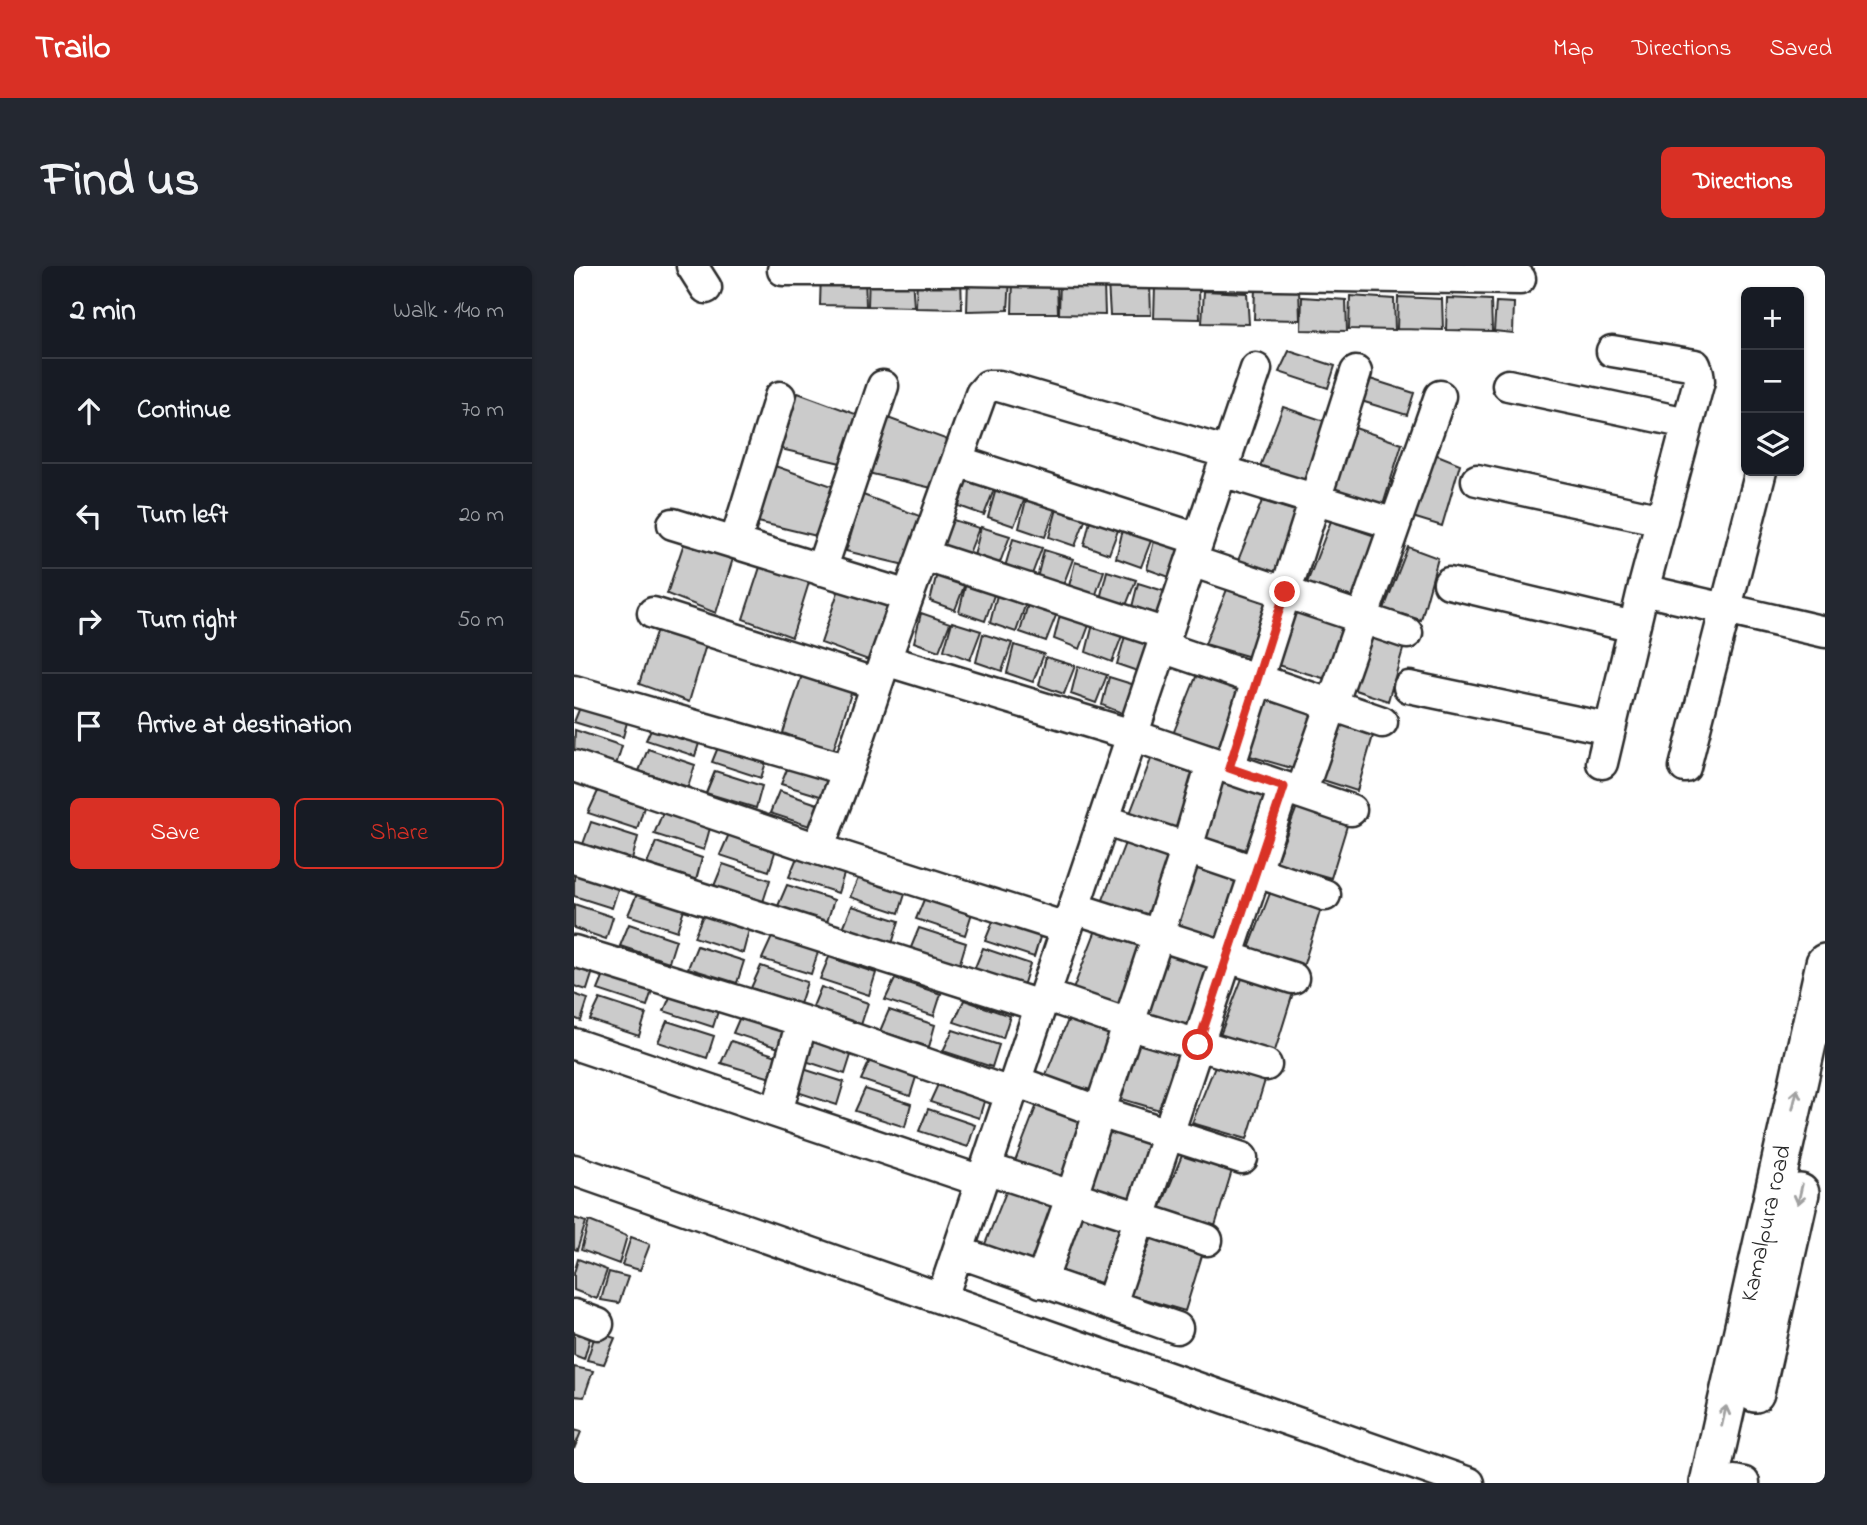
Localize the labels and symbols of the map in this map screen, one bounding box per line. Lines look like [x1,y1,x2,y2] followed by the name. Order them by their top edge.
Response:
[1269,576,1300,607] route end
[1182,1029,1213,1060] route start
[1788,1088,1802,1111] one-way arrow
[1732,1141,1801,1305] street label: Kamalpura road
[1792,1182,1806,1205] one-way arrow
[1717,1405,1731,1428] one-way arrow

